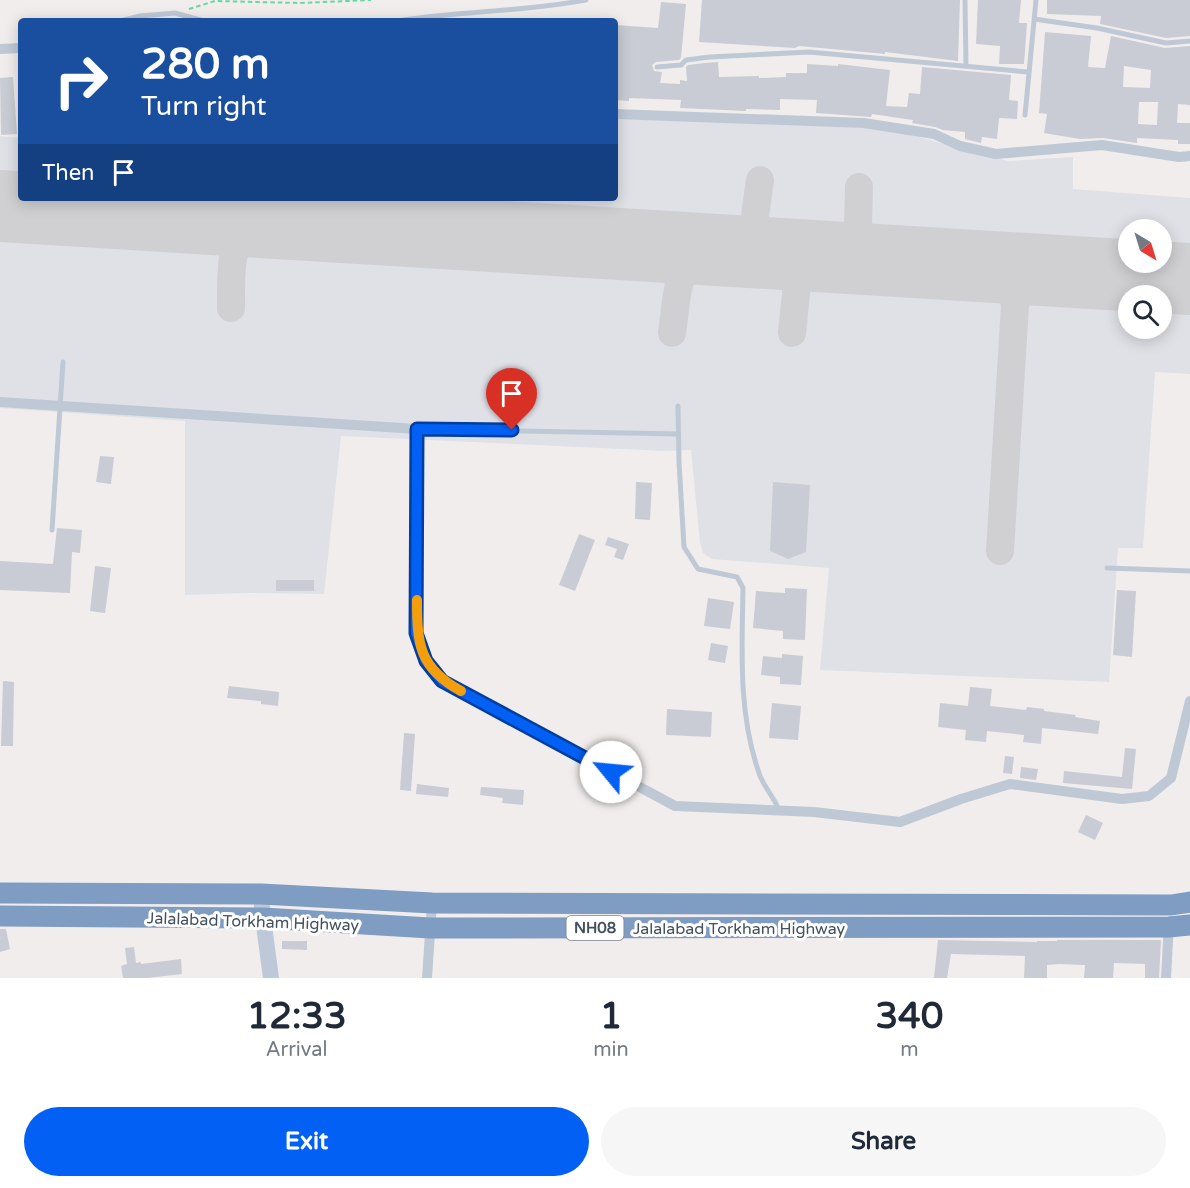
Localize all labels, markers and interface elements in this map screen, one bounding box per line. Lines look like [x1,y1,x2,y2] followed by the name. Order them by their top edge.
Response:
[141,39,270,90] text: 280 m
[42,42,120,120] icon: right
[141,90,267,123] text: Turn right
[107,156,140,189] icon: arrive
[42,160,95,186] text: Then
[1118,219,1172,273] north arrow
[1118,219,1172,339] map controls
[1118,285,1172,339] button: search
[486,368,537,430] pin
[495,377,528,410] icon: arrive
[579,740,643,804] position arrow
[147,908,360,936] street label: Jalalabad Torkham Highway
[566,916,624,940] road number: NH08
[633,919,846,939] street label: Jalalabad Torkham Highway
[247,995,347,1038] text: 12:33
[600,995,622,1038] text: 1
[875,995,943,1038] text: 340
[266,1038,328,1062] text: Arrival
[593,1038,629,1062] text: min
[900,1038,919,1062] text: m
[24,1107,589,1176] button: Exit
[601,1107,1166,1176] button: Share

